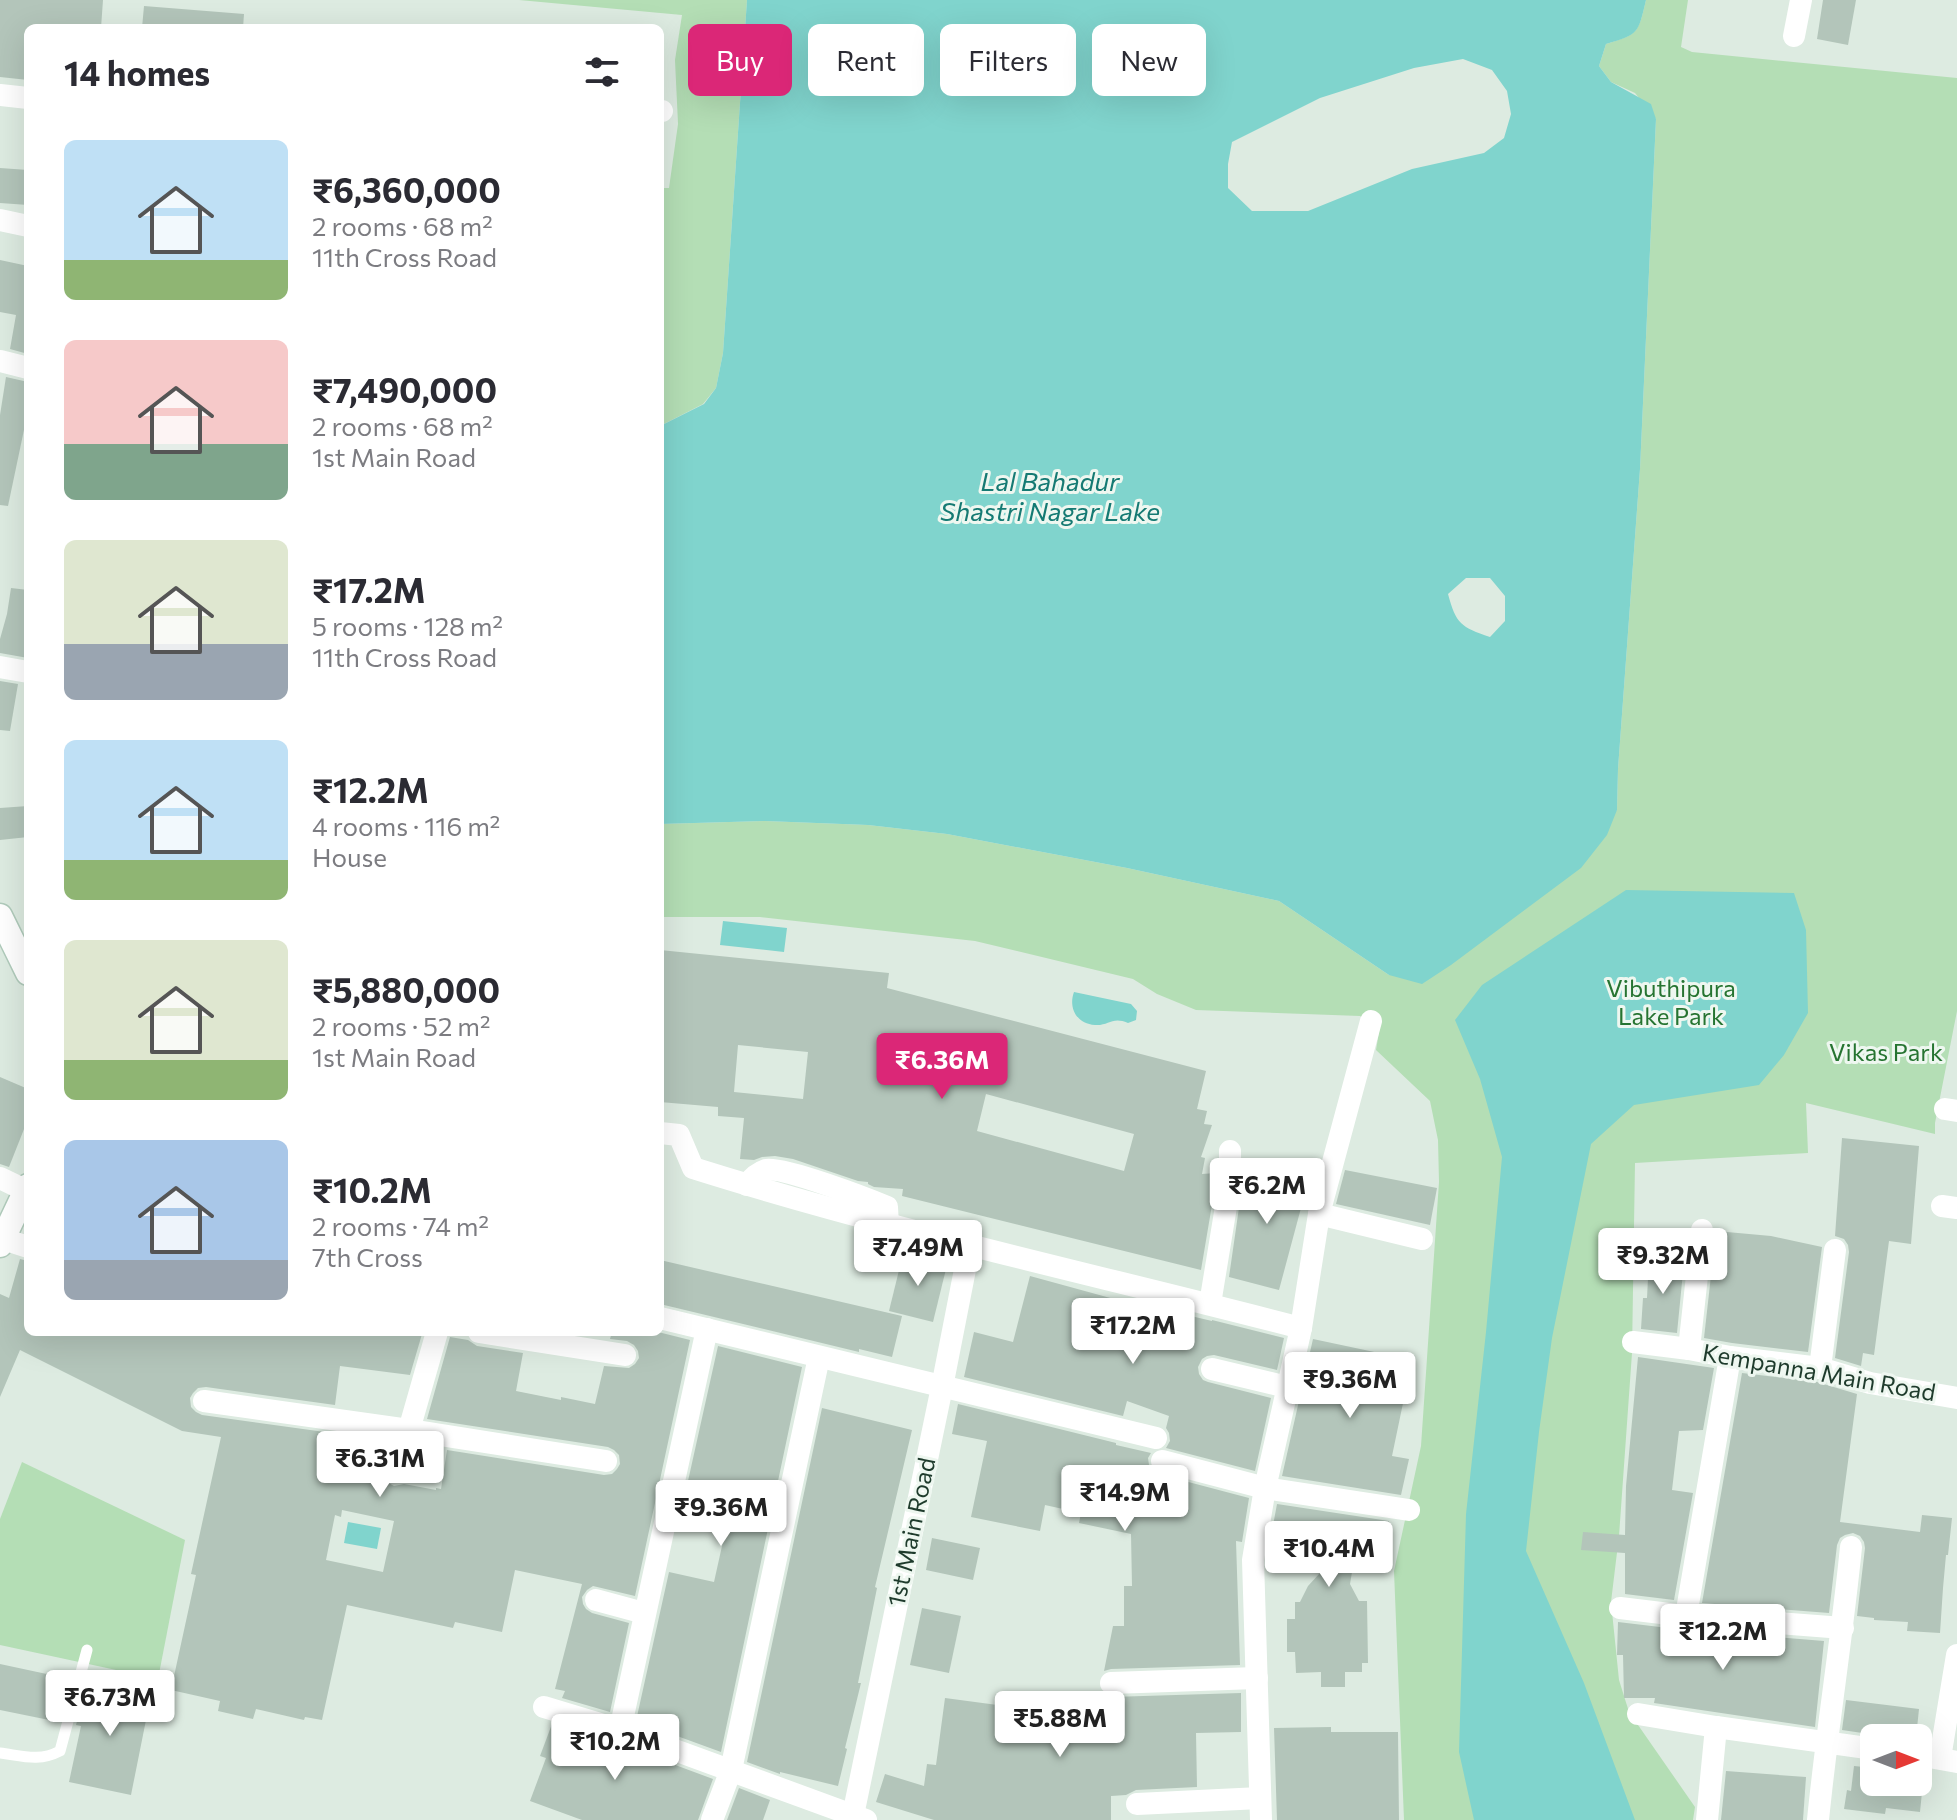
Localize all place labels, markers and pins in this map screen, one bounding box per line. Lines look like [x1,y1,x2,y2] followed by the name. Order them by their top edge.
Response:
[877,1033,1007,1101] pin: ₹6.36M
[1211,1158,1323,1226] pin: ₹6.2M
[853,1220,983,1288] pin: ₹7.49M
[1598,1228,1728,1296] pin: ₹9.32M
[1068,1298,1198,1366] pin: ₹17.2M
[1285,1352,1415,1420] pin: ₹9.36M
[315,1431,445,1499] pin: ₹6.31M
[1060,1465,1190,1533] pin: ₹14.9M
[656,1480,786,1548] pin: ₹9.36M
[1264,1521,1394,1589] pin: ₹10.4M
[1658,1604,1788,1672] pin: ₹12.2M
[45,1670,175,1738] pin: ₹6.73M
[995,1691,1125,1759] pin: ₹5.88M
[550,1714,680,1782] pin: ₹10.2M

